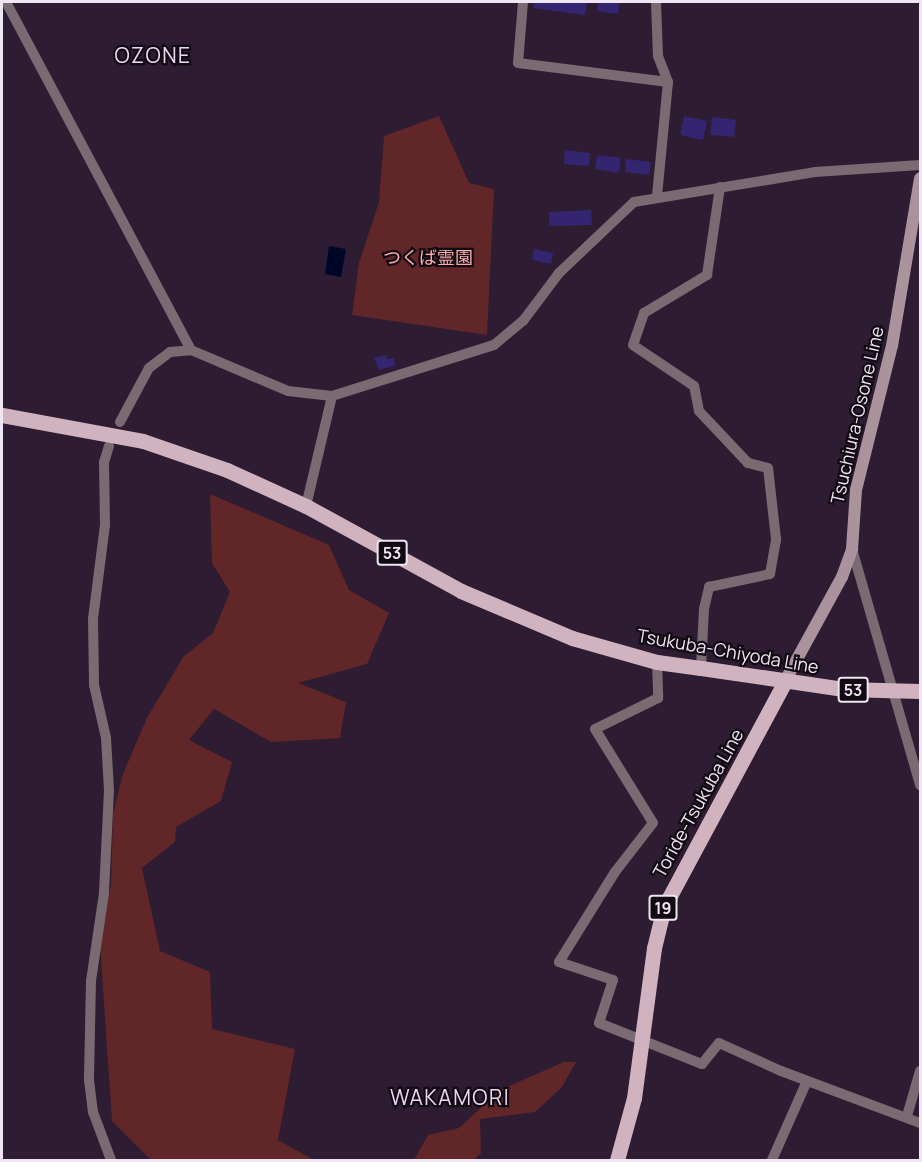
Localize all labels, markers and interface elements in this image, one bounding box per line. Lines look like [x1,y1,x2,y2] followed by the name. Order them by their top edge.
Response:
[114,42,192,68] district label: OZONE
[383,246,473,268] park label: つくば霊園
[826,324,888,506] street label: Tsuchiura-Osone Line
[376,540,408,566] road number: 53
[636,624,820,678] street label: Tsukuba-Chiyoda Line
[836,677,870,703] road number: 53
[648,725,748,881] street label: Toride-Tsukuba Line
[648,895,678,921] road number: 19
[390,1084,510,1110] district label: WAKAMORI

